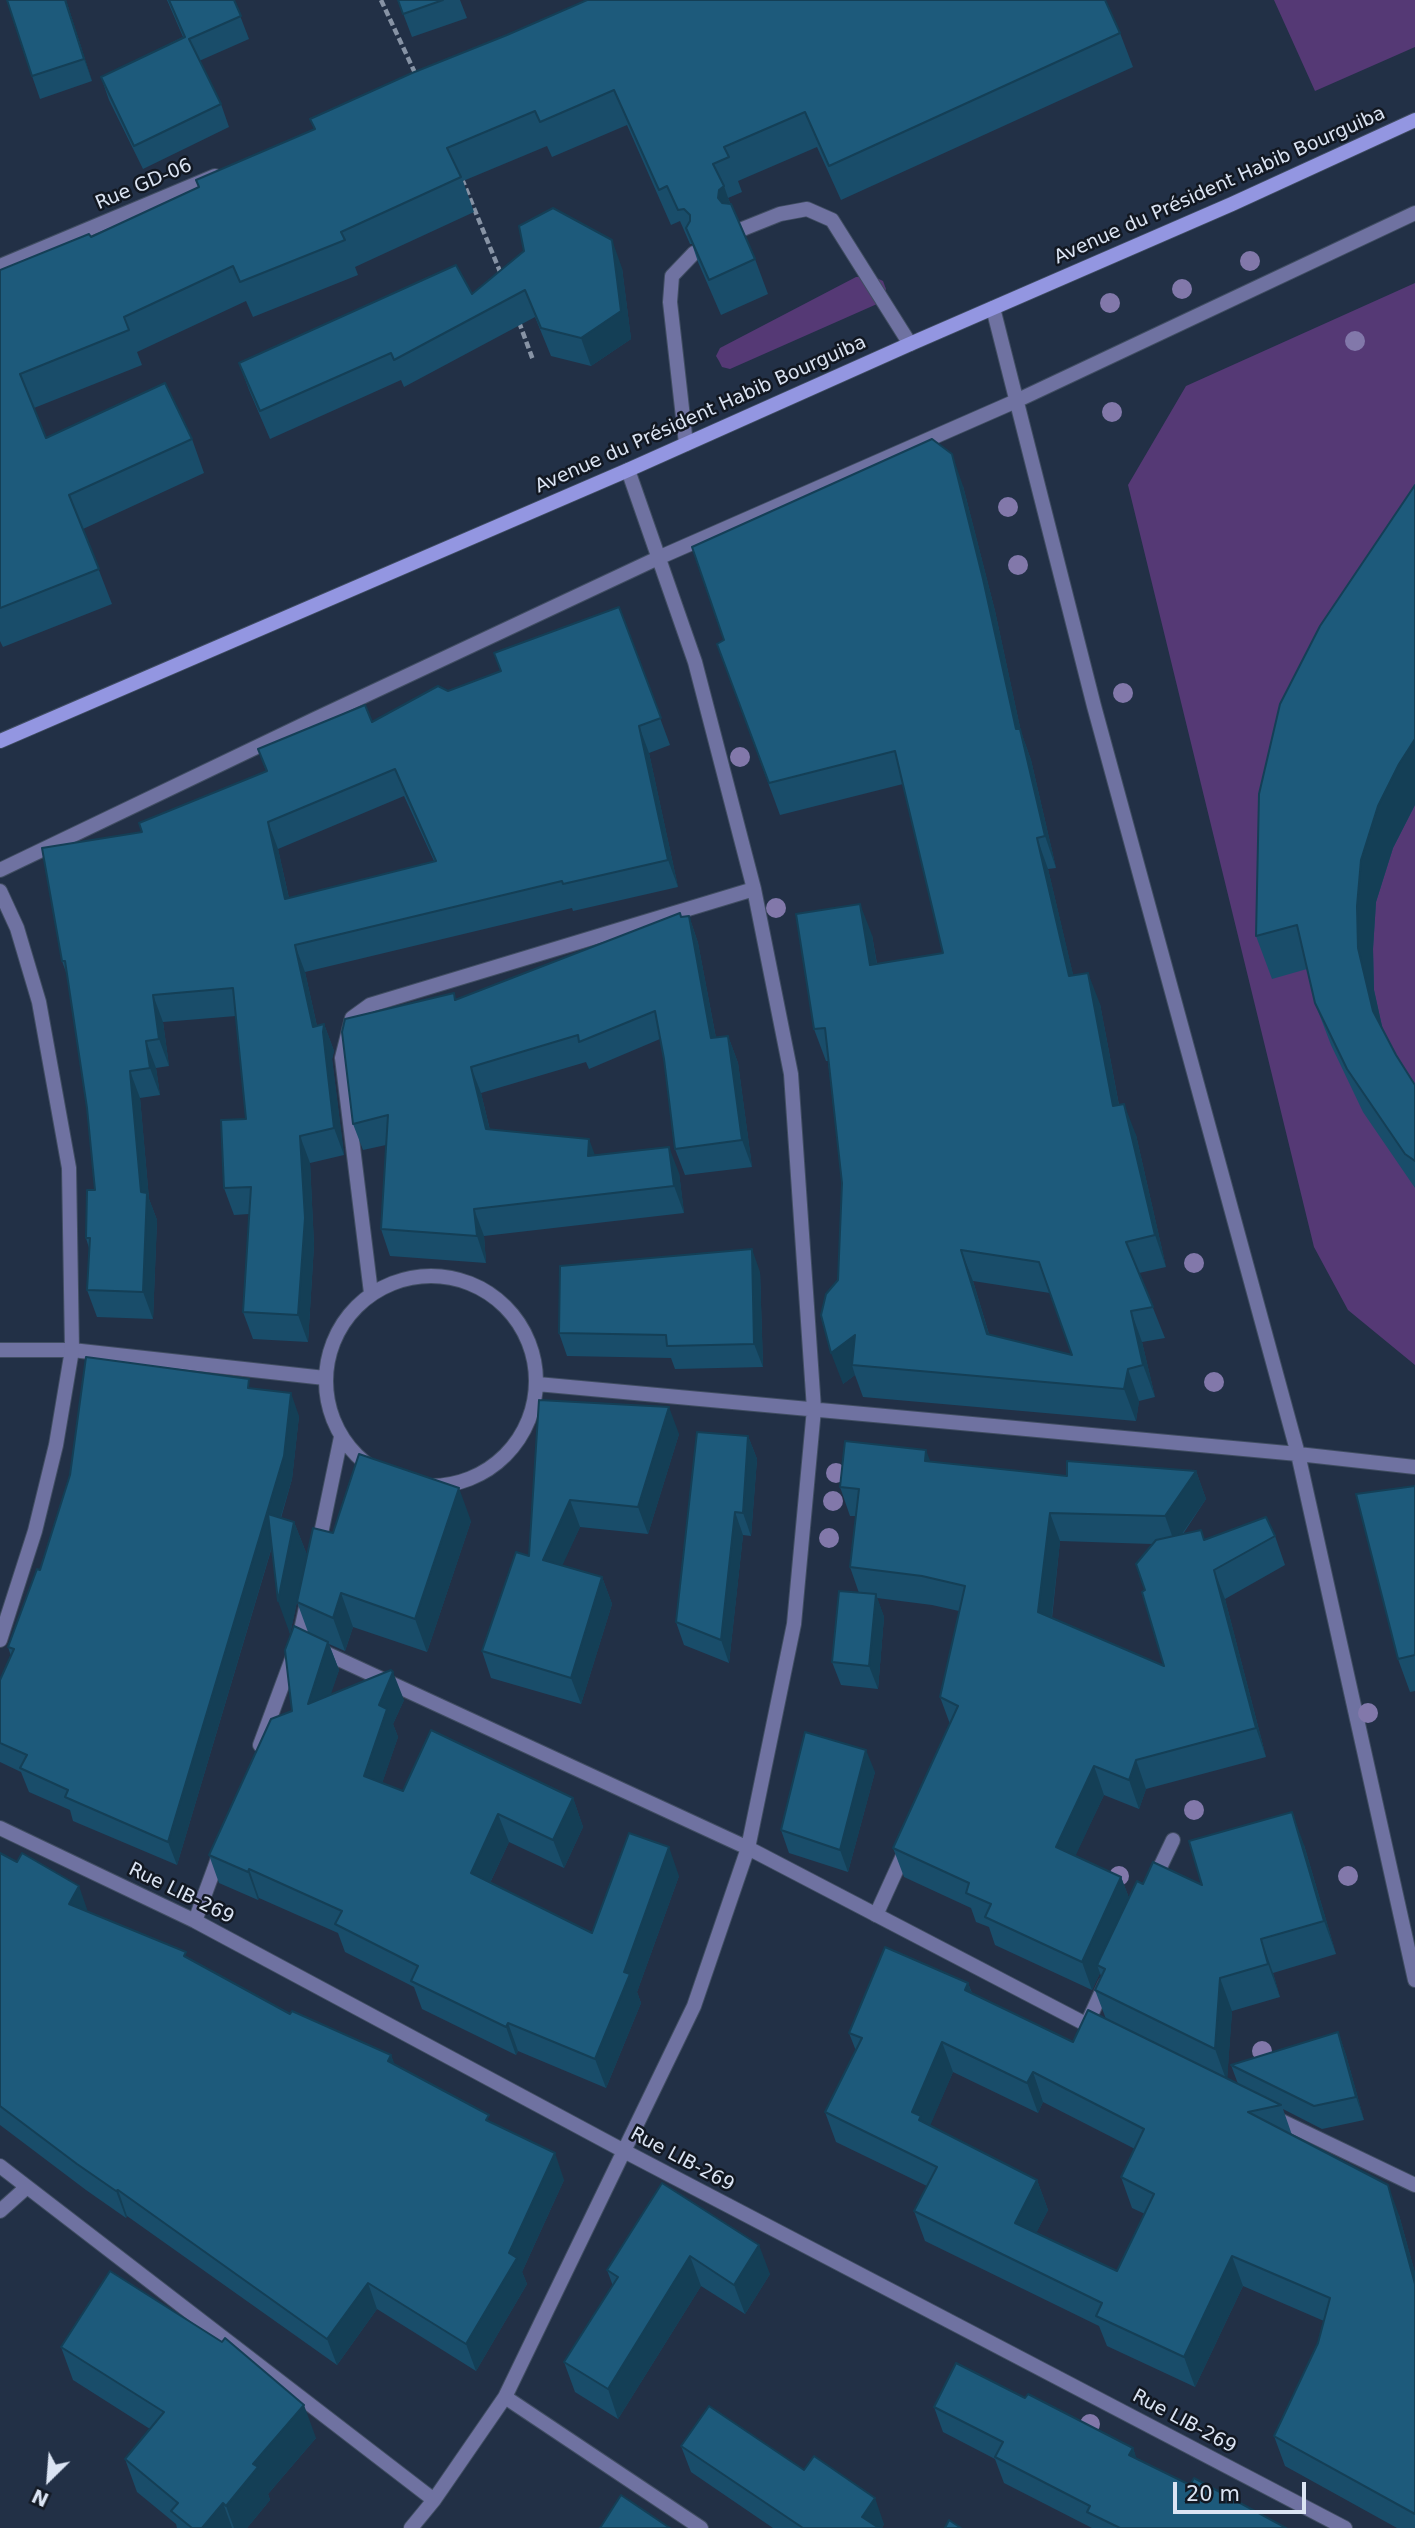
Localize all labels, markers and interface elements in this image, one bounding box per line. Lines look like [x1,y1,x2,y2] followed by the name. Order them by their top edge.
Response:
[1051,102,1389,270] street label: Avenue du Président Habib Bourguiba
[92,154,196,216] street label: Rue GD-06
[532,331,870,499] street label: Avenue du Président Habib Bourguiba
[125,1859,237,1929] street label: Rue LIB-269
[626,2123,738,2197] street label: Rue LIB-269
[1128,2385,1240,2459] street label: Rue LIB-269
[14,2444,84,2514] north arrow
[1177,2468,1310,2512] scale bar
[1186,2482,1240,2506] text: 20 m
[28,2485,52,2511] text: N

